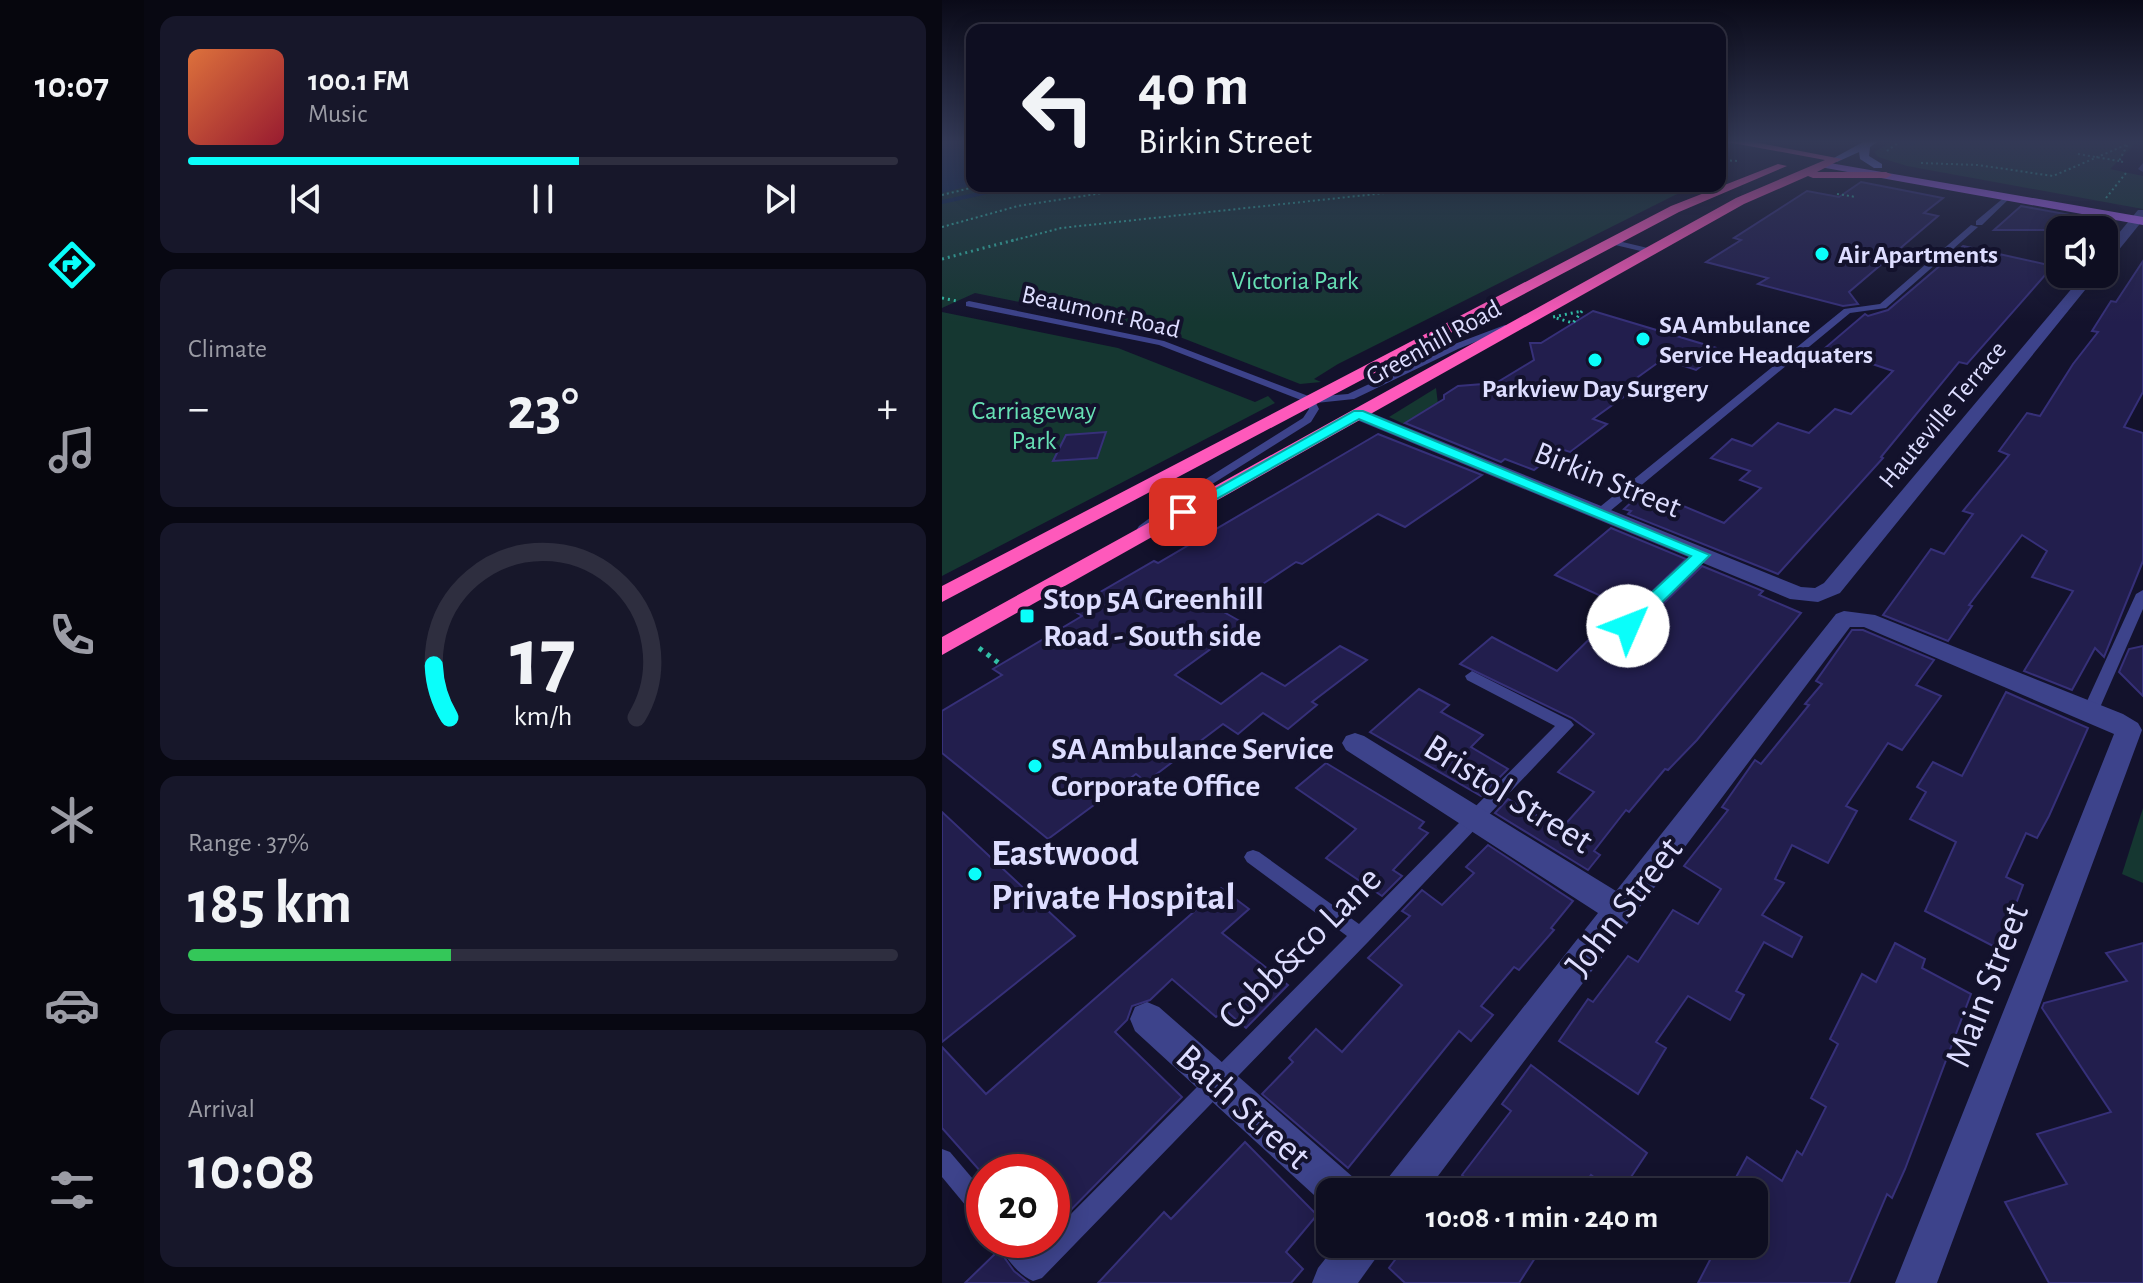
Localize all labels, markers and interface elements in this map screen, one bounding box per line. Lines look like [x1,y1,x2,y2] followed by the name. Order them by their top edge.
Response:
[1006,56,1110,160] icon: left
[1138,59,1249,115] text: 40 m
[308,66,410,96] text: 100.1 FM
[35,68,109,104] text: 10:07
[308,101,367,127] text: Music
[1138,124,1312,160] text: Birkin Street
[284,177,328,221] icon: previous
[521,177,565,221] icon: pause
[758,177,802,221] icon: next
[2046,216,2118,288] map controls
[2046,216,2118,288] button: sound
[44,237,100,293] icon: directions
[1838,242,1998,268] place label: Air Apartments
[1813,245,1831,263] marker: Air Apartments
[1231,268,1359,294] park label: Victoria Park
[1019,281,1182,343] street label: Beaumont Road
[1362,295,1505,390] street label: Greenhill Road
[1659,312,1873,368] place label: SA Ambulance Service Headquaters
[1634,330,1652,348] marker: SA Ambulance Service Headquaters
[188,336,267,362] text: Climate
[1874,336,2011,493] street label: Hauteville Terrace
[1586,351,1604,369] marker: Parkview Day Surgery
[1482,376,1709,402] place label: Parkview Day Surgery
[507,380,579,440] text: 23°
[188,387,209,431] text: −
[877,387,898,431] text: +
[972,398,1096,454] park label: Carriageway Park
[44,422,100,478] icon: music
[1530,436,1685,524] street label: Birkin Street
[1149,478,1217,546] pin
[1161,490,1205,534] icon: arrive
[1043,583,1264,652] place label: Stop 5A Greenhill Road - South side
[1586,584,1670,668] position arrow
[44,607,100,663] icon: phone
[1018,607,1036,625] marker: Stop 5A Greenhill Road - South side
[510,616,576,700] text: 17
[514,702,572,731] text: km/h
[1417,728,1599,861] street label: Bristol Street
[1051,733,1334,802] place label: SA Ambulance Service Corporate Office
[1026,757,1044,775] marker: SA Ambulance Service Corporate Office
[44,792,100,848] icon: climate
[188,830,309,856] text: Range · 37%
[1559,831,1690,984] street label: John Street
[991,835,1236,917] place label: Eastwood Private Hospital
[1212,860,1389,1037] street label: Cobb&co Lane
[966,865,984,883] marker: Eastwood Private Hospital
[188,874,352,934] text: 185 km
[1939,899,2036,1073] street label: Main Street
[44,977,100,1033] icon: car
[1168,1038,1317,1177] street label: Bath Street
[188,1096,255,1122] text: Arrival
[188,1140,315,1200] text: 10:08
[966,1154,1070,1258] speed limit sign: 20
[44,1162,100,1218] icon: filters
[1426,1203,1658,1233] text: 10:08 · 1 min · 240 m

